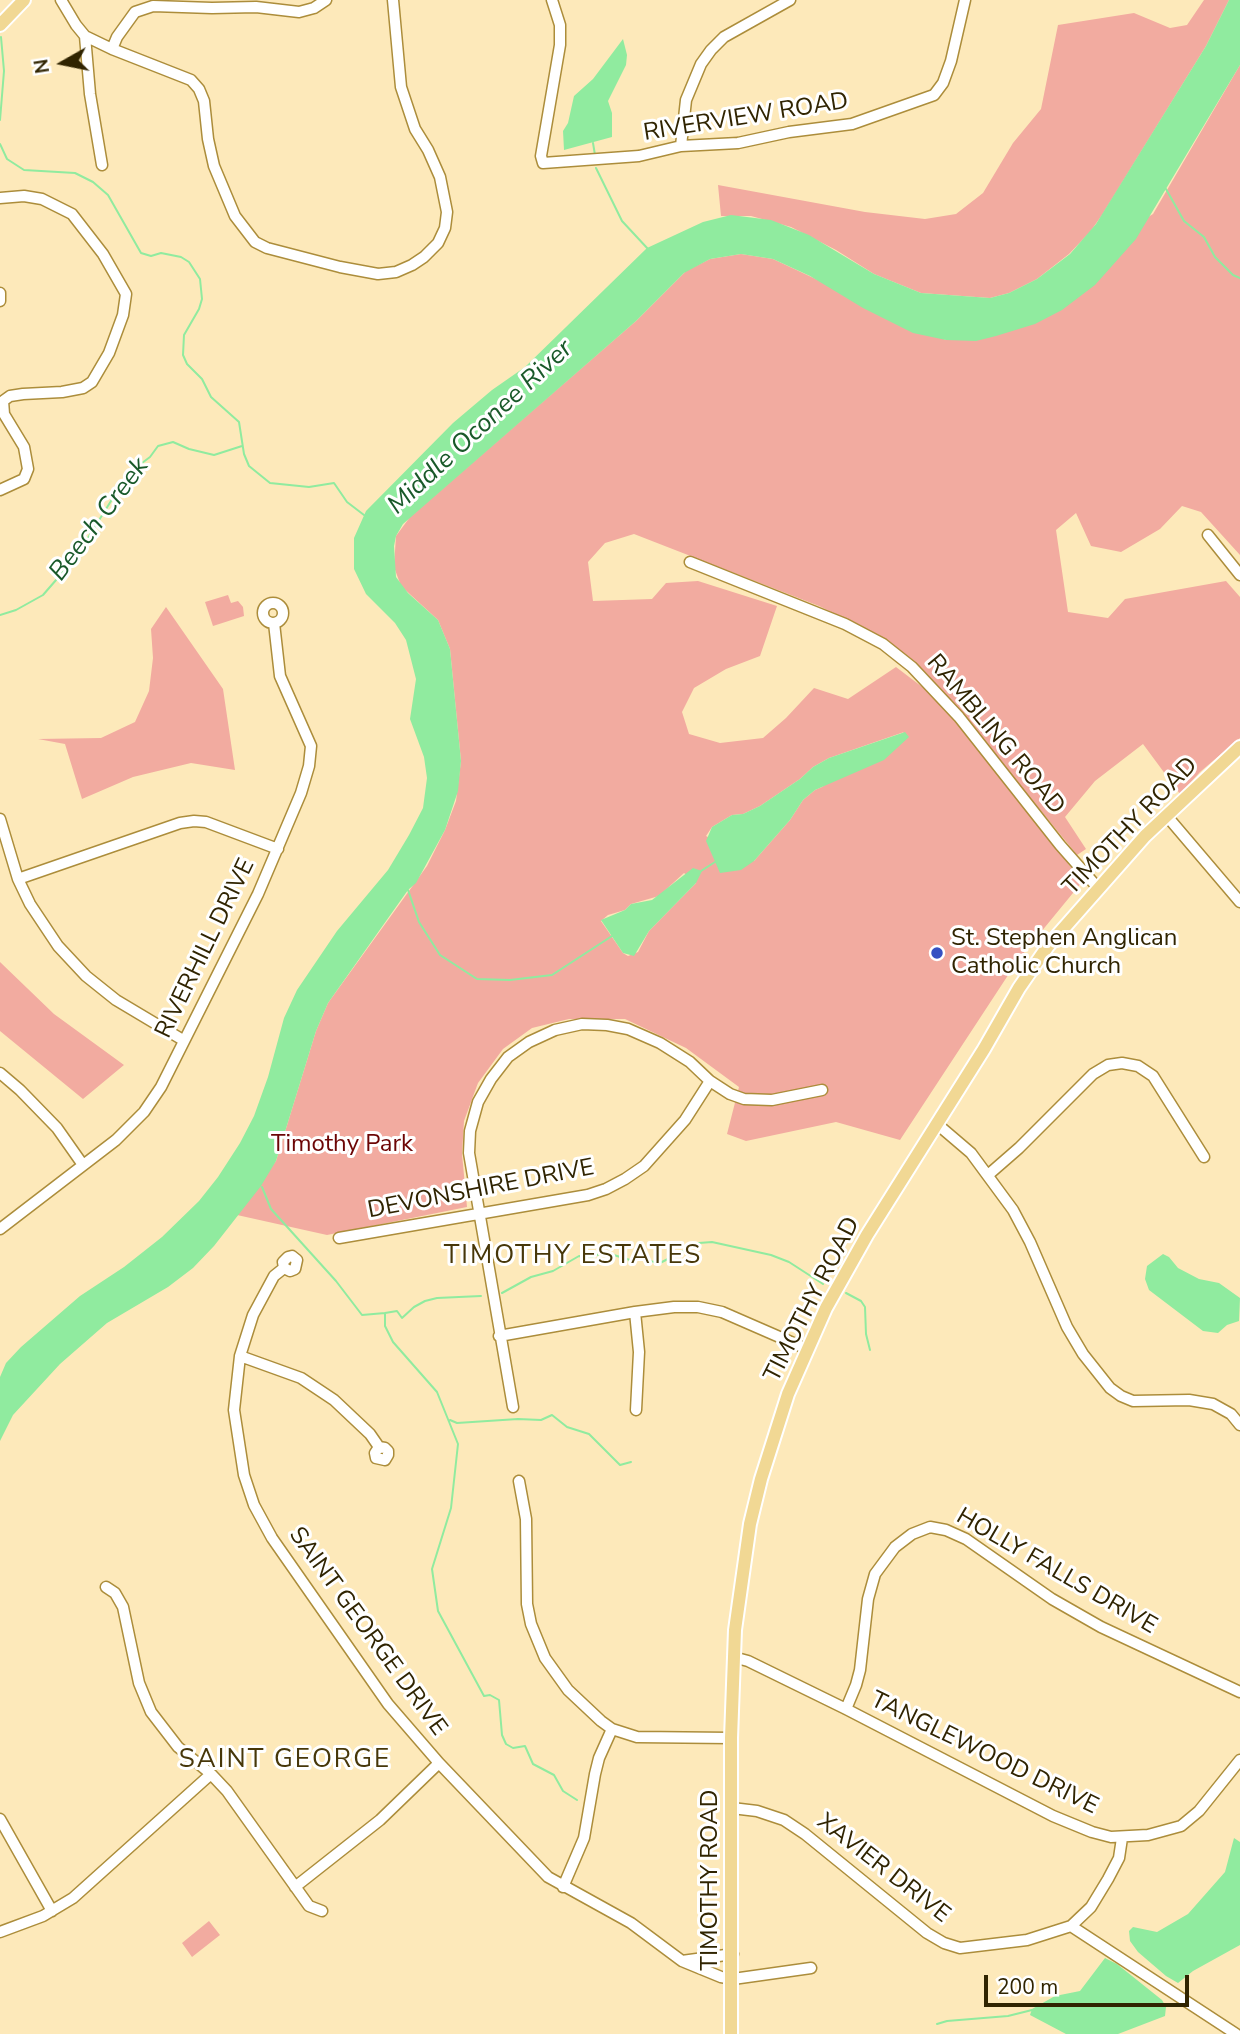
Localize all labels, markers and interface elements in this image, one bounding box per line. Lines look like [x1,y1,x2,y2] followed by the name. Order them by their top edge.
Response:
[28,28,98,98] north arrow
[28,57,56,75] text: N
[642,88,850,148] street label: RIVERVIEW ROAD
[382,334,580,522] water label: Middle Oconee River
[44,452,156,588] water label: Beech Creek
[920,649,1070,821] street label: RAMBLING ROAD
[1058,752,1204,902] street label: TIMOTHY ROAD
[150,855,262,1043] street label: RIVERHILL DRIVE
[951,925,1177,981] place label: St. Stephen Anglican Catholic Church
[929,945,945,961] marker: St. Stephen Anglican Catholic Church
[271,1131,413,1159] park label: Timothy Park
[365,1154,597,1226] street label: DEVONSHIRE DRIVE
[759,1213,867,1387] street label: TIMOTHY ROAD
[446,1241,700,1273] district label: TIMOTHY ESTATES
[951,1503,1161,1641] street label: HOLLY FALLS DRIVE
[282,1522,452,1742] street label: SAINT GEORGE DRIVE
[866,1686,1102,1822] street label: TANGLEWOOD DRIVE
[180,1745,390,1777] district label: SAINT GEORGE
[697,1790,725,1970] street label: TIMOTHY ROAD
[811,1808,955,1930] street label: XAVIER DRIVE
[988,1960,1193,2004] scale bar
[997,1973,1058,2001] text: 200 m

